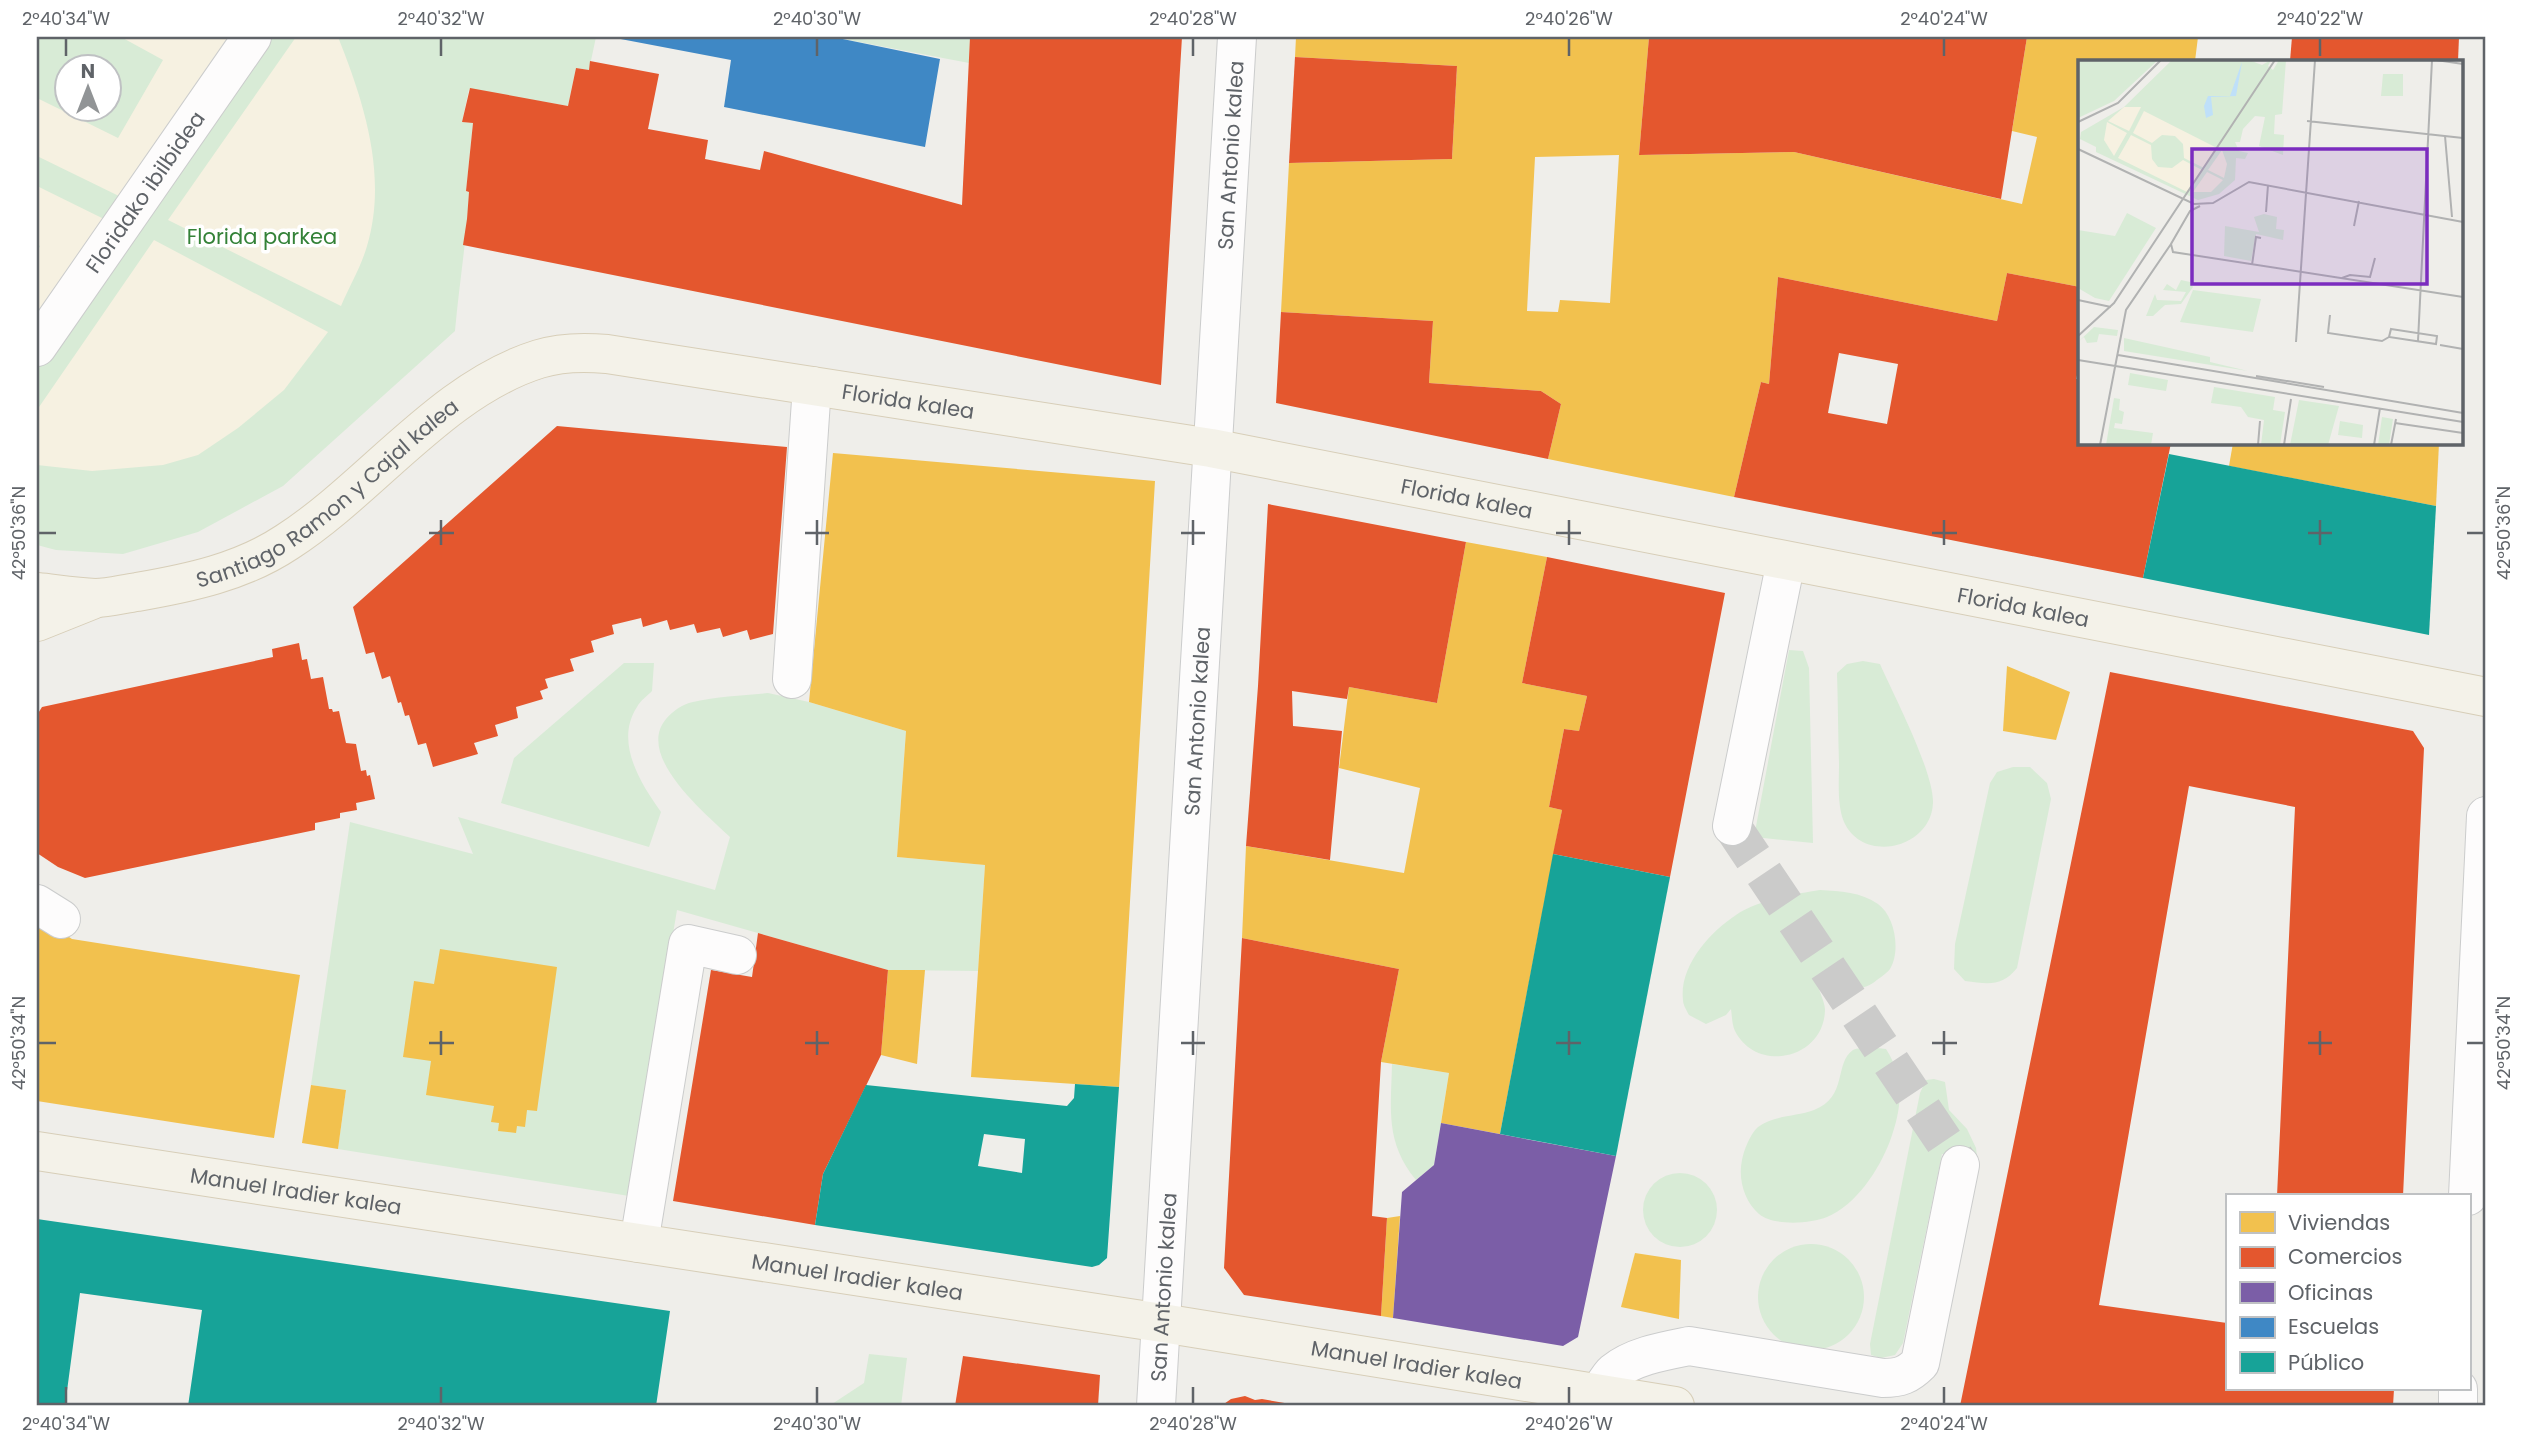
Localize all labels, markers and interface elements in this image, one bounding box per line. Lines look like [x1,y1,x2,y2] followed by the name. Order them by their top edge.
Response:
[22,6,110,31] text: 2°40'34"W
[398,6,485,31] text: 2°40'32"W
[773,6,861,31] text: 2°40'30"W
[1149,6,1237,31] text: 2°40'28"W
[1525,6,1613,31] text: 2°40'26"W
[1900,6,1988,31] text: 2°40'24"W
[2277,6,2364,31] text: 2°40'22"W
[52,52,122,122] north arrow
[81,58,95,85] text: N
[1210,60,1250,251] street label: San Antonio kalea
[2078,60,2464,444] inset map
[78,105,211,278] street label: Floridako ibilbidea
[187,222,337,251] park label: Florida parkea
[840,376,977,425] street label: Florida kalea
[193,392,464,594] street label: Santiago Ramon y Cajal kalea
[1398,471,1535,525] street label: Florida kalea
[6,486,31,580] text: 42°50'36"N
[2491,486,2516,580] text: 42°50'36"N
[1955,580,2092,634] street label: Florida kalea
[1176,626,1217,817] street label: San Antonio kalea
[6,996,31,1090] text: 42°50'34"N
[2491,996,2516,1090] text: 42°50'34"N
[188,1160,404,1221] street label: Manuel Iradier kalea
[1143,1192,1183,1383] street label: San Antonio kalea
[2226,1194,2470,1390] legend
[2288,1208,2390,1237] text: Viviendas
[2288,1242,2402,1271] text: Comercios
[750,1246,965,1307] street label: Manuel Iradier kalea
[2288,1278,2373,1307] text: Oficinas
[2288,1312,2379,1341] text: Escuelas
[1309,1333,1524,1396] street label: Manuel Iradier kalea
[2288,1348,2364,1377] text: Público
[22,1411,110,1436] text: 2°40'34"W
[398,1411,485,1436] text: 2°40'32"W
[773,1411,861,1436] text: 2°40'30"W
[1149,1411,1237,1436] text: 2°40'28"W
[1525,1411,1613,1436] text: 2°40'26"W
[1900,1411,1988,1436] text: 2°40'24"W

